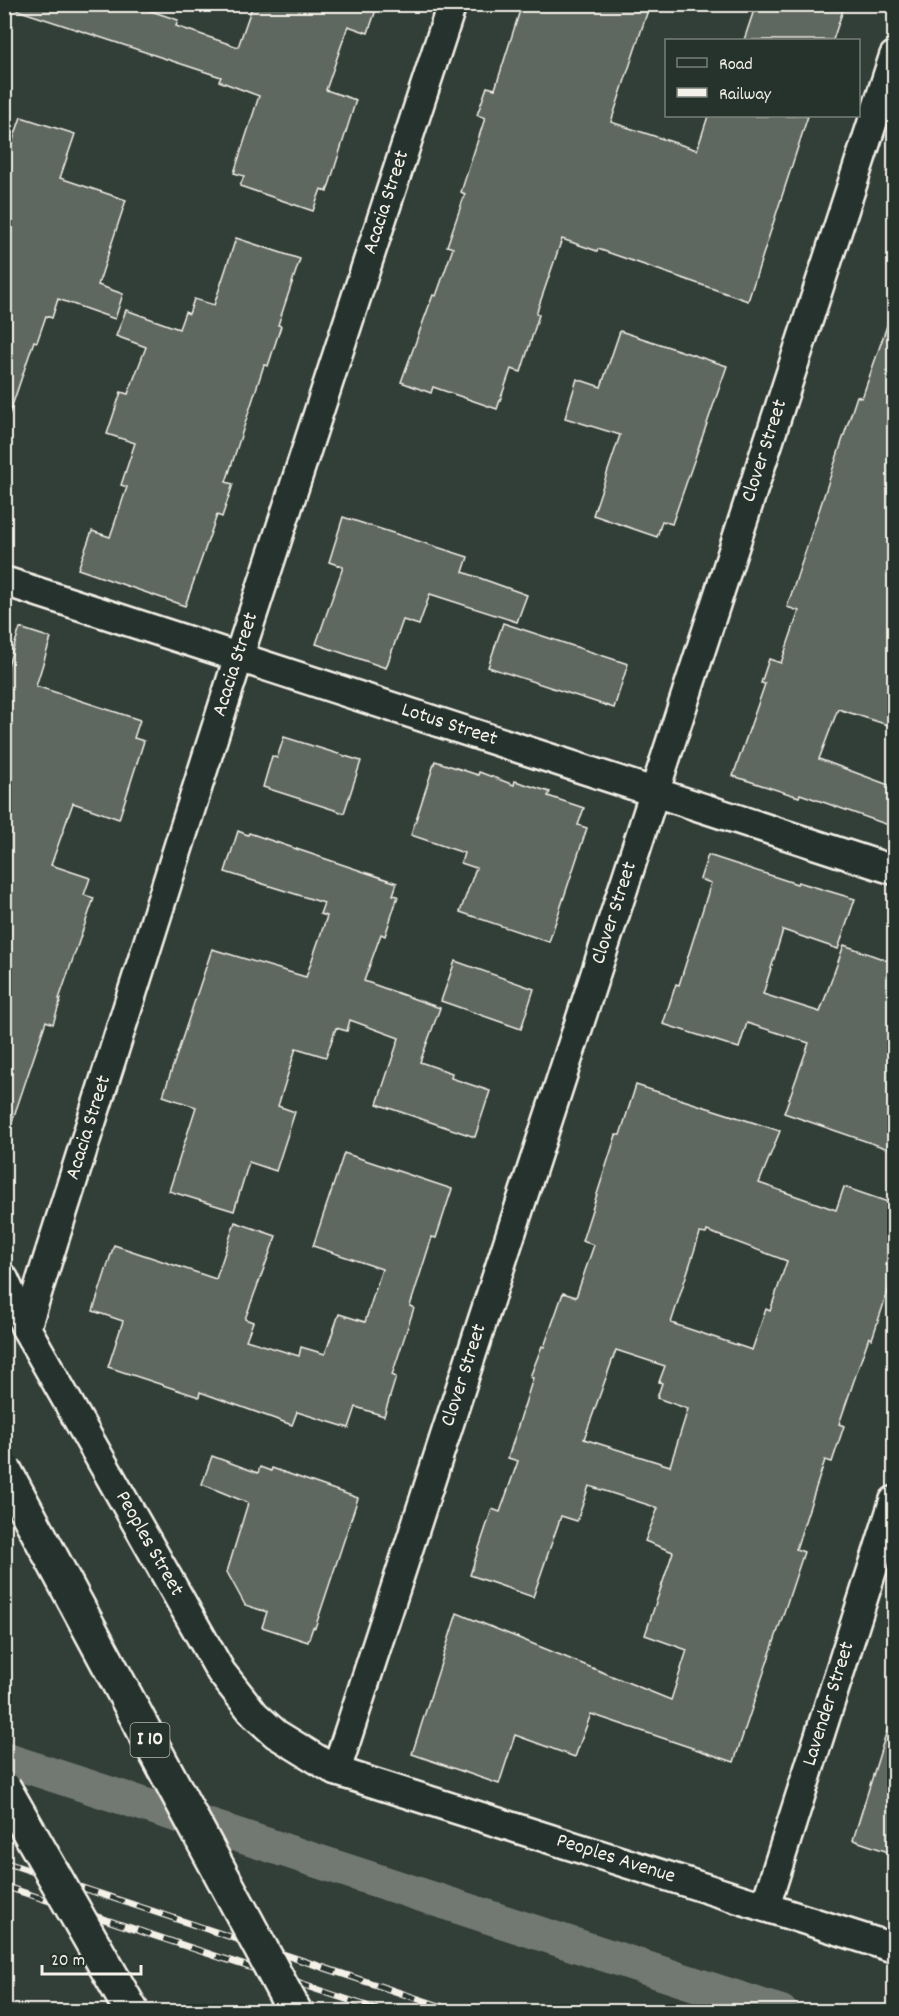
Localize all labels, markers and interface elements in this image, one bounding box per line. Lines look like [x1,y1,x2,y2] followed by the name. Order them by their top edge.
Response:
[665,39,860,117] legend
[719,53,753,78] text: Road
[719,83,772,108] text: Railway
[356,146,418,258] street label: Acacia Street
[735,396,796,506] street label: Clover Street
[206,608,267,720] street label: Acacia Street
[397,696,501,755] street label: Lotus Street
[584,858,646,969] street label: Clover Street
[59,1072,120,1184] street label: Acacia Street
[434,1320,496,1431] street label: Clover Street
[107,1486,190,1602] street label: Peoples Street
[796,1638,863,1770] street label: Lavender Street
[130,1723,170,1757] road number: I 10
[552,1827,679,1893] street label: Peoples Avenue
[42,1938,141,1976] scale bar
[51,1949,85,1974] text: 20 m

